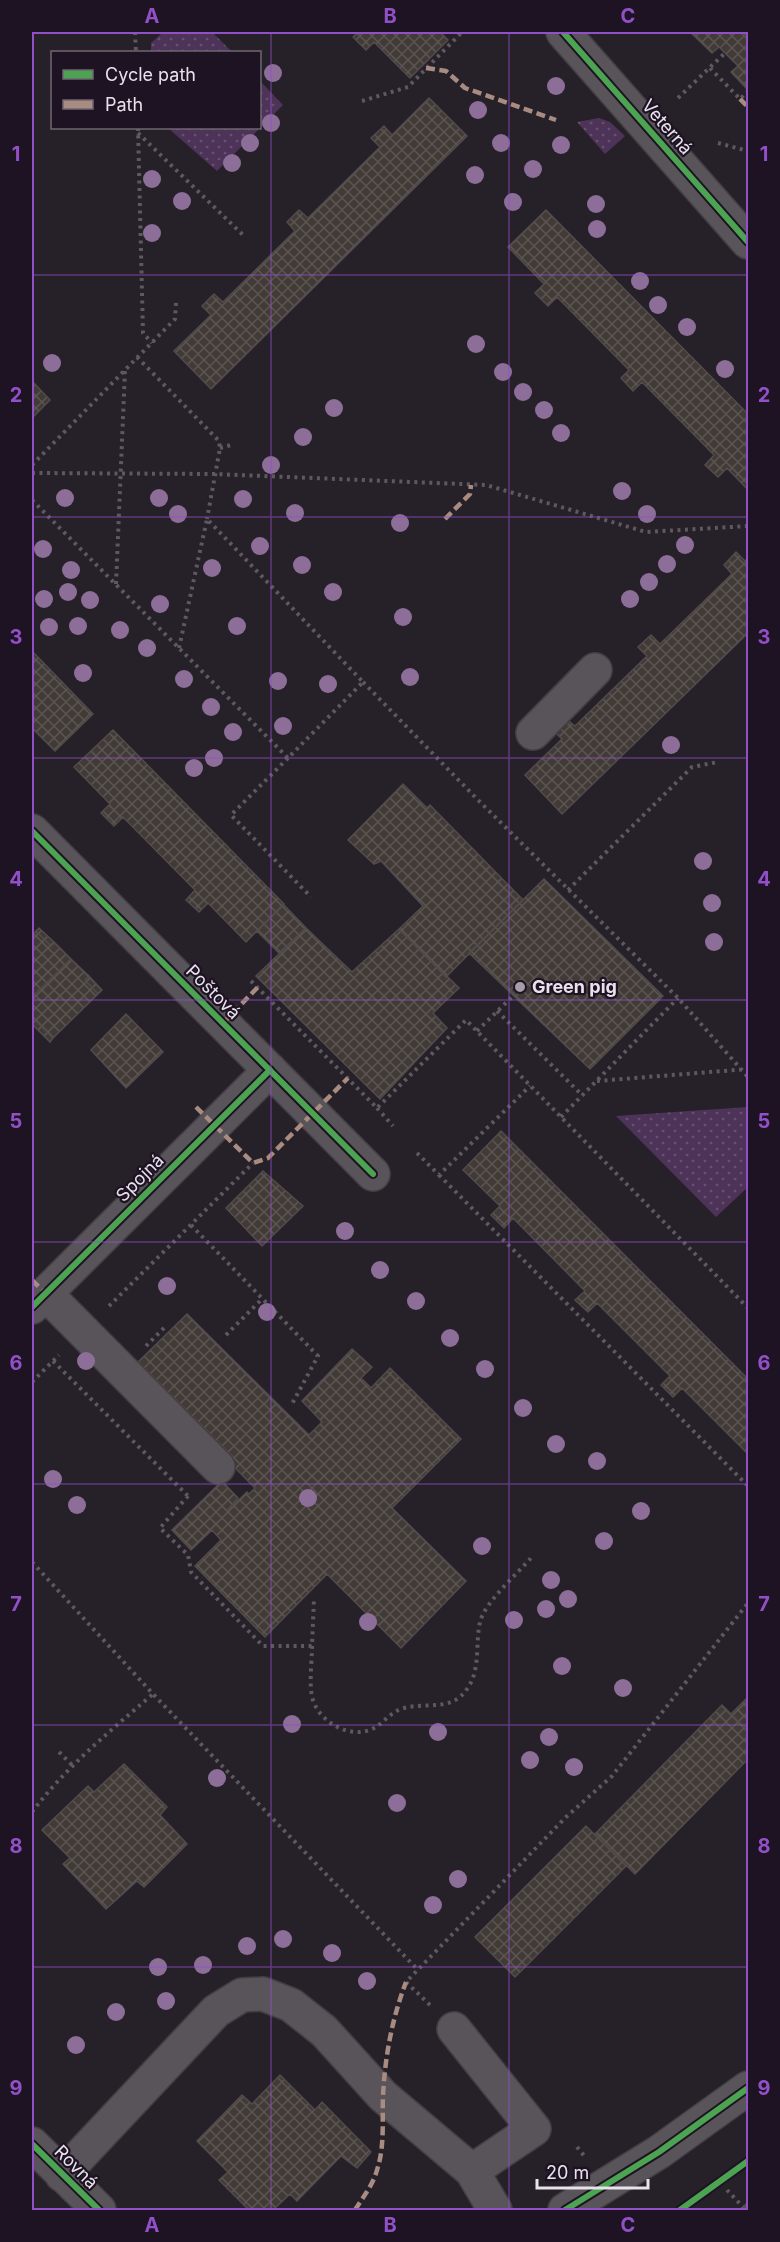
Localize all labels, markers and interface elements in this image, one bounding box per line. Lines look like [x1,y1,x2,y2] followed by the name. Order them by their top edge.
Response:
[145,4,160,28] text: A
[383,4,397,28] text: B
[621,4,635,28] text: C
[51,51,261,129] legend
[105,64,196,85] text: Cycle path
[105,94,143,115] text: Path
[638,95,697,158] street label: Veterná
[12,142,20,166] text: 1
[760,142,768,166] text: 1
[10,383,22,407] text: 2
[758,383,770,407] text: 2
[10,625,22,649] text: 3
[758,625,770,649] text: 3
[9,867,23,891] text: 4
[757,867,771,891] text: 4
[182,960,245,1023] street label: Poštová
[532,976,617,997] place label: Green pig
[513,980,527,994] marker: Green pig
[10,1109,22,1133] text: 5
[758,1109,770,1133] text: 5
[112,1150,168,1206] street label: Spojná
[10,1351,23,1375] text: 6
[758,1351,771,1375] text: 6
[10,1592,22,1616] text: 7
[758,1592,770,1616] text: 7
[9,1834,23,1858] text: 8
[757,1834,771,1858] text: 8
[10,2076,23,2100] text: 9
[758,2076,771,2100] text: 9
[50,2141,102,2193] street label: Rovná
[537,2152,648,2190] scale bar
[546,2162,589,2183] text: 20 m
[145,2213,160,2237] text: A
[383,2213,397,2237] text: B
[621,2213,635,2237] text: C

